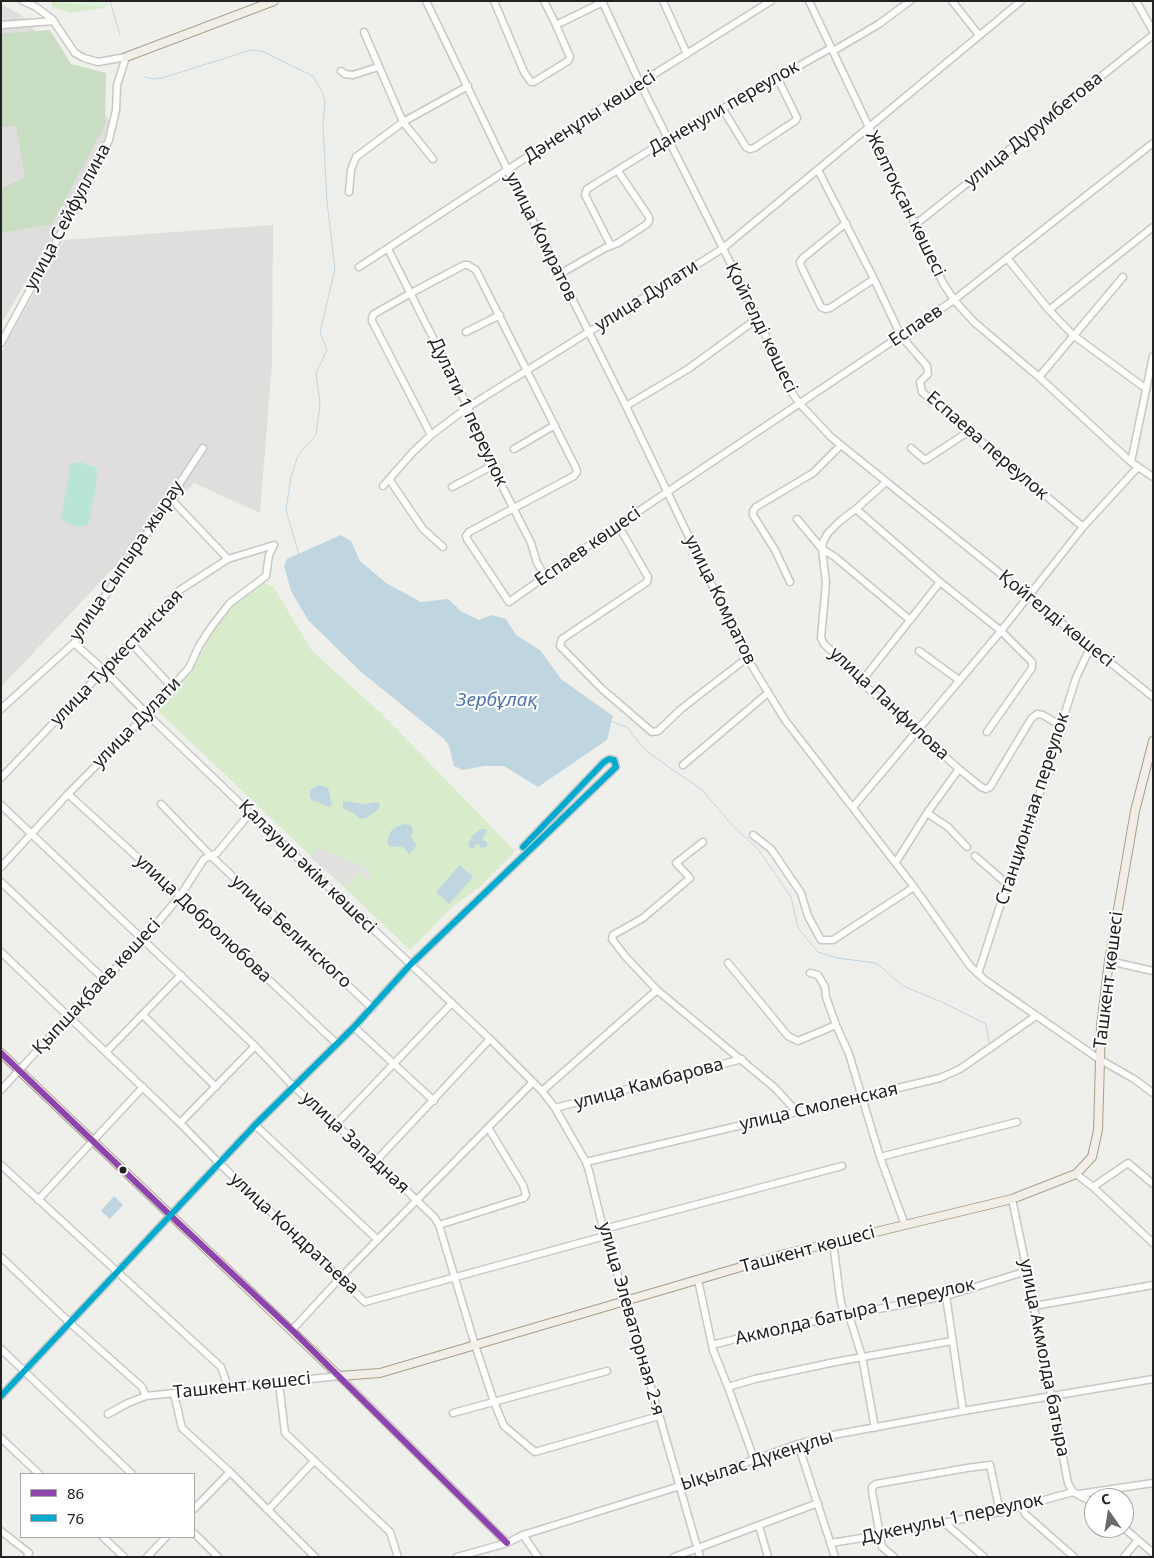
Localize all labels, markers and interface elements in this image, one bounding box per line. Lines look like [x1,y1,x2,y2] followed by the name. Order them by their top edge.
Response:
[645,56,803,160] street label: Даненули переулок
[520,66,660,168] street label: Дәненұлы көшесі
[961,68,1107,192] street label: улица Дурумбетова
[860,128,950,280] street label: Желтоқсан көшесі
[20,140,116,294] street label: улица Сейфуллина
[500,169,582,305] street label: улица Комратов
[591,256,703,336] street label: улица Дулати
[720,259,802,397] street label: Қойгелді көшесі
[885,300,947,352] street label: Еспаев
[424,334,512,490] street label: Дулати 1 переулок
[922,387,1052,505] street label: Еспаева переулок
[65,477,189,645] street label: улица Сыпыра жырау
[531,503,645,591] street label: Еспаев көшесі
[679,532,761,668] street label: улица Комратов
[994,566,1118,672] street label: Қойгелді көшесі
[46,585,188,731] street label: улица Туркестанская
[825,643,953,765] street label: улица Панфилова
[88,673,186,773] street label: улица Дулати
[456,690,538,712] water label: Зербұлақ
[992,710,1074,908] street label: Станционная переулок
[234,796,380,938] street label: Қалауыр әкім көшесі
[130,850,276,988] street label: улица Добролюбова
[226,871,356,993] street label: улица Белинского
[1090,910,1128,1050] street label: Ташкент көшесі
[28,915,166,1059] street label: Қыпшақбаев көшесі
[572,1054,726,1114] street label: улица Камбарова
[738,1078,900,1136] street label: улица Смоленская
[297,1088,413,1198] street label: улица Западная
[118,1165,128,1175] unlabelled marker
[225,1169,363,1299] street label: улица Кондратьева
[593,1220,669,1418] street label: улица Элеваторная 2-я
[738,1222,878,1278] street label: Ташкент көшесі
[1014,1257,1074,1459] street label: улица Акмолда батыра
[733,1274,977,1350] street label: Акмолда батыра 1 переулок
[172,1368,312,1404] street label: Ташкент көшесі
[678,1426,836,1496] street label: Ықылас Дүкенұлы
[20,1473,195,1538] legend
[67,1483,84,1503] text: 86
[1084,1488,1134,1538] north arrow
[859,1489,1045,1549] street label: Дукенулы 1 переулок
[1099,1489,1112,1509] text: С
[67,1508,84,1528] text: 76

